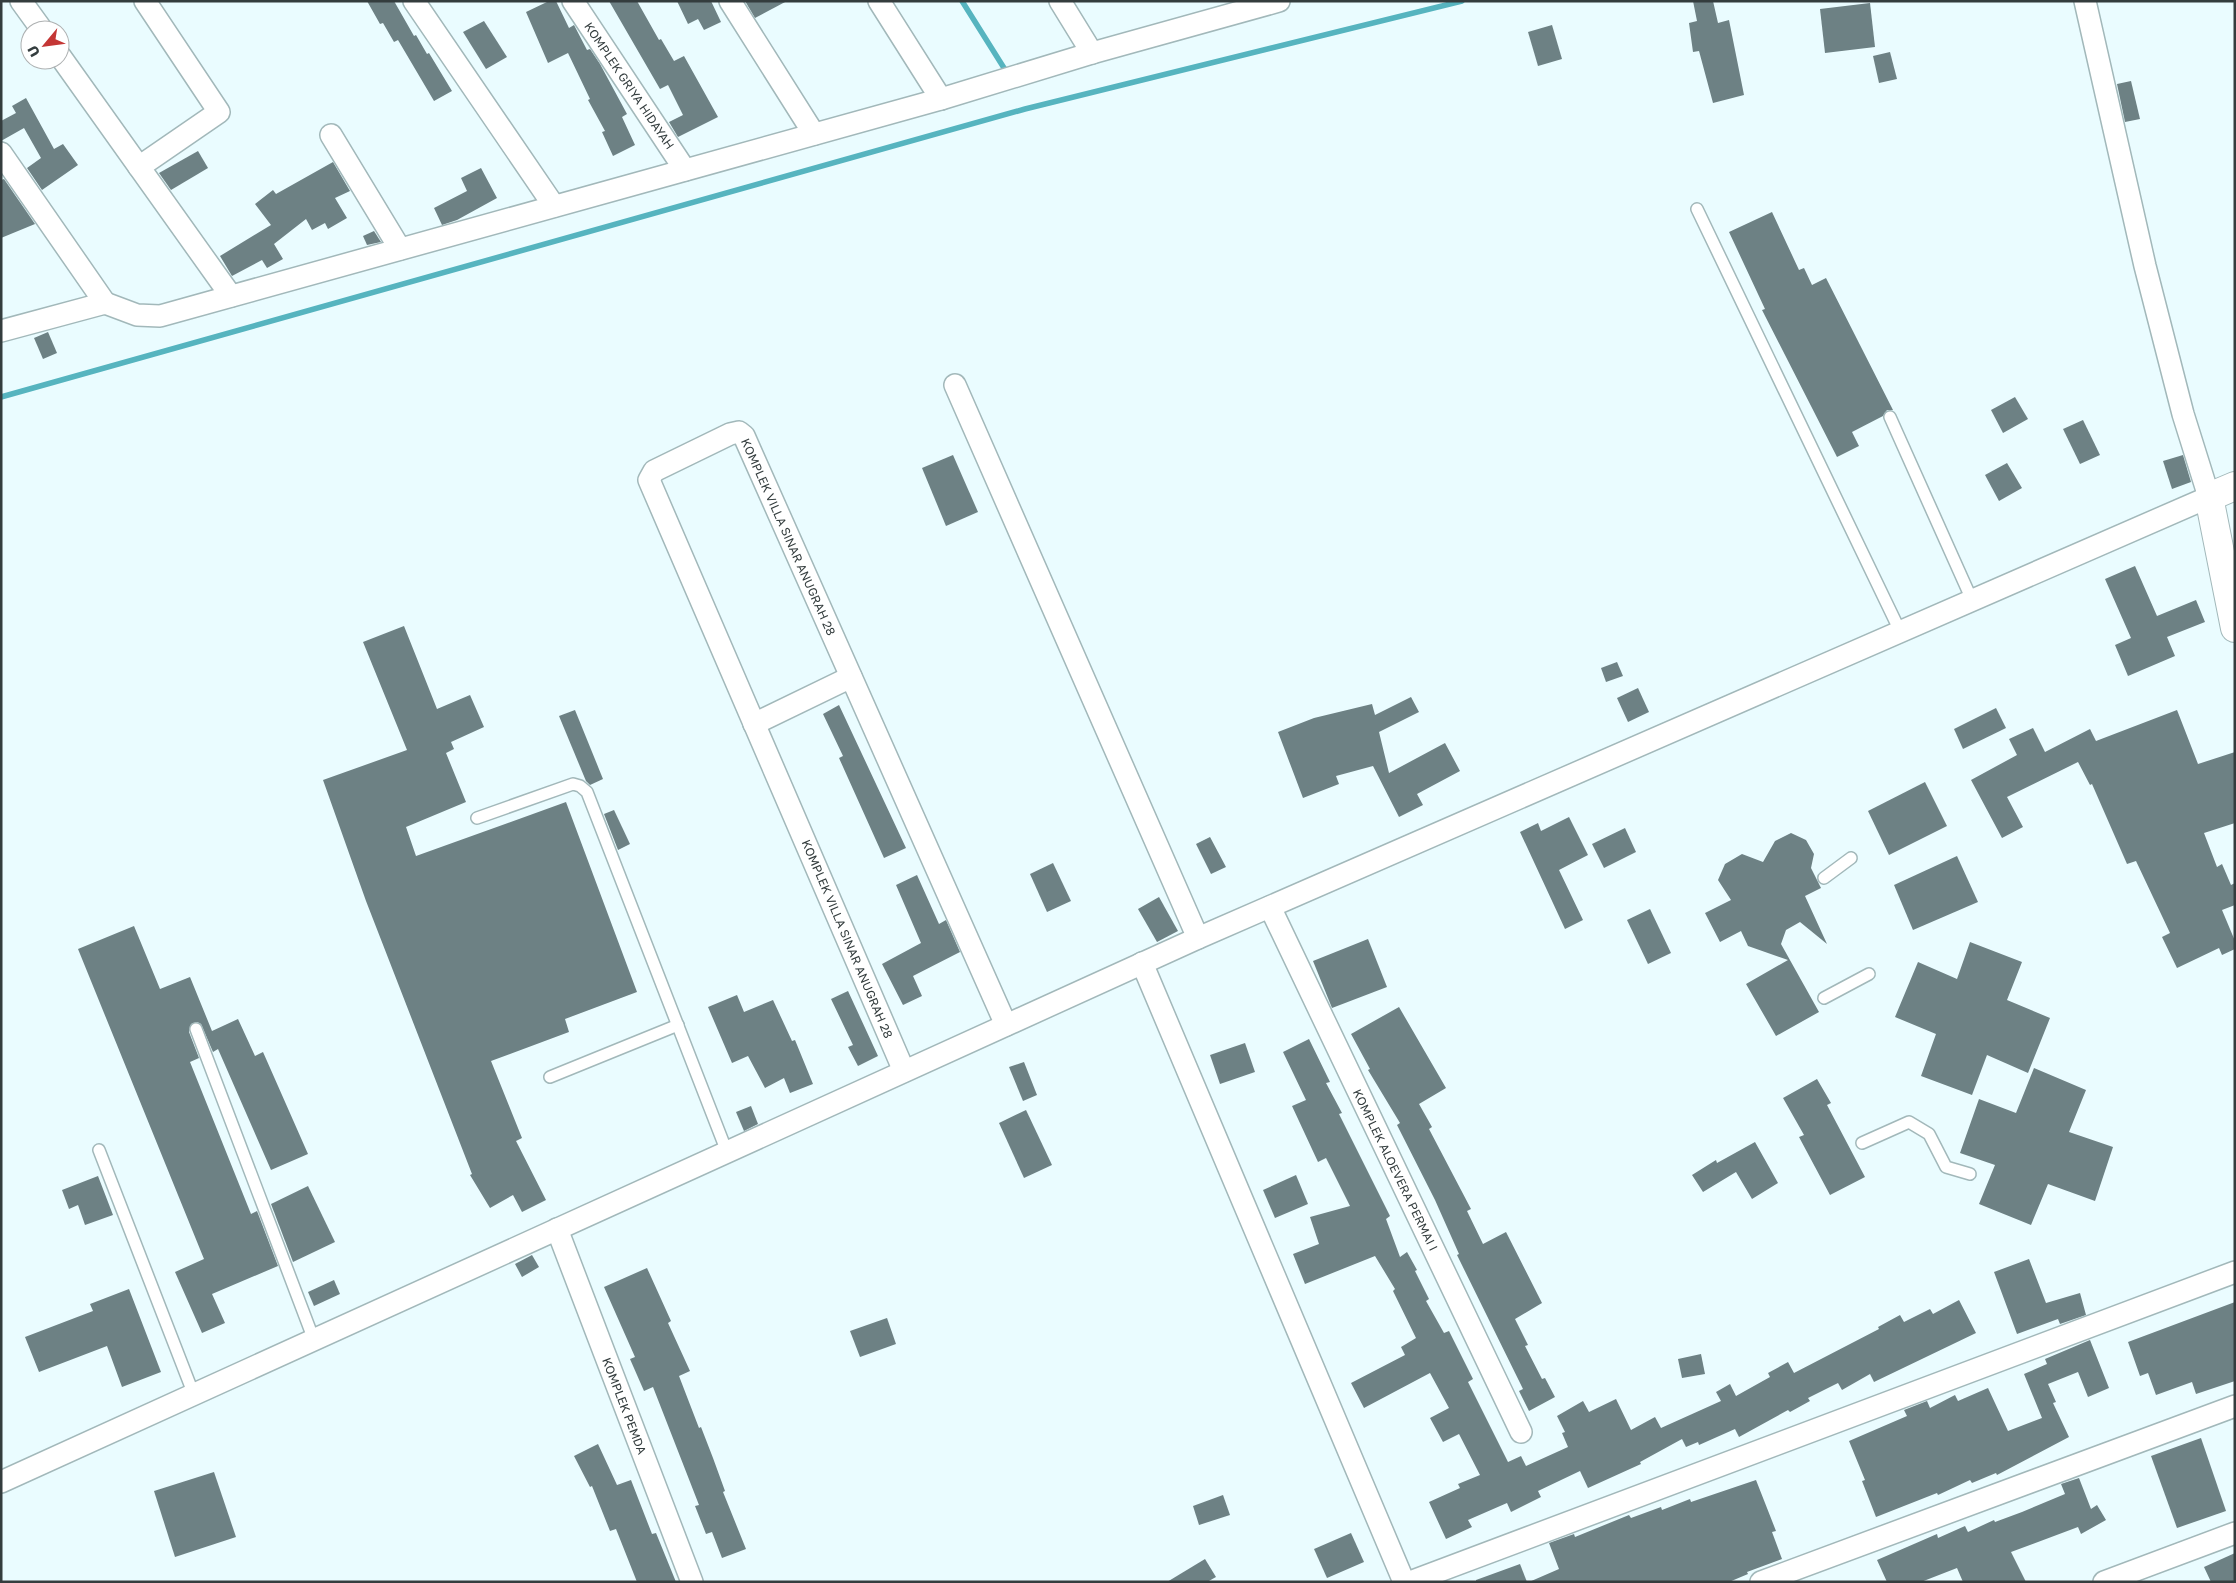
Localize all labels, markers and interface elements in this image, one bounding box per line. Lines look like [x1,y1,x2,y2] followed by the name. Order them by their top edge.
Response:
[581,19,678,152] street label: KOMPLEK GRIYA HIDAYAH
[20,20,70,70] north arrow
[23,43,43,60] text: U
[738,436,839,638] street label: KOMPLEK VILLA SINAR ANUGRAH 28
[799,837,896,1040] street label: KOMPLEK VILLA SINAR ANUGRAH 28
[1350,1086,1441,1253] street label: KOMPLEK ALOEVERA PERMAI I
[599,1355,650,1456] street label: KOMPLEK PEMDA

